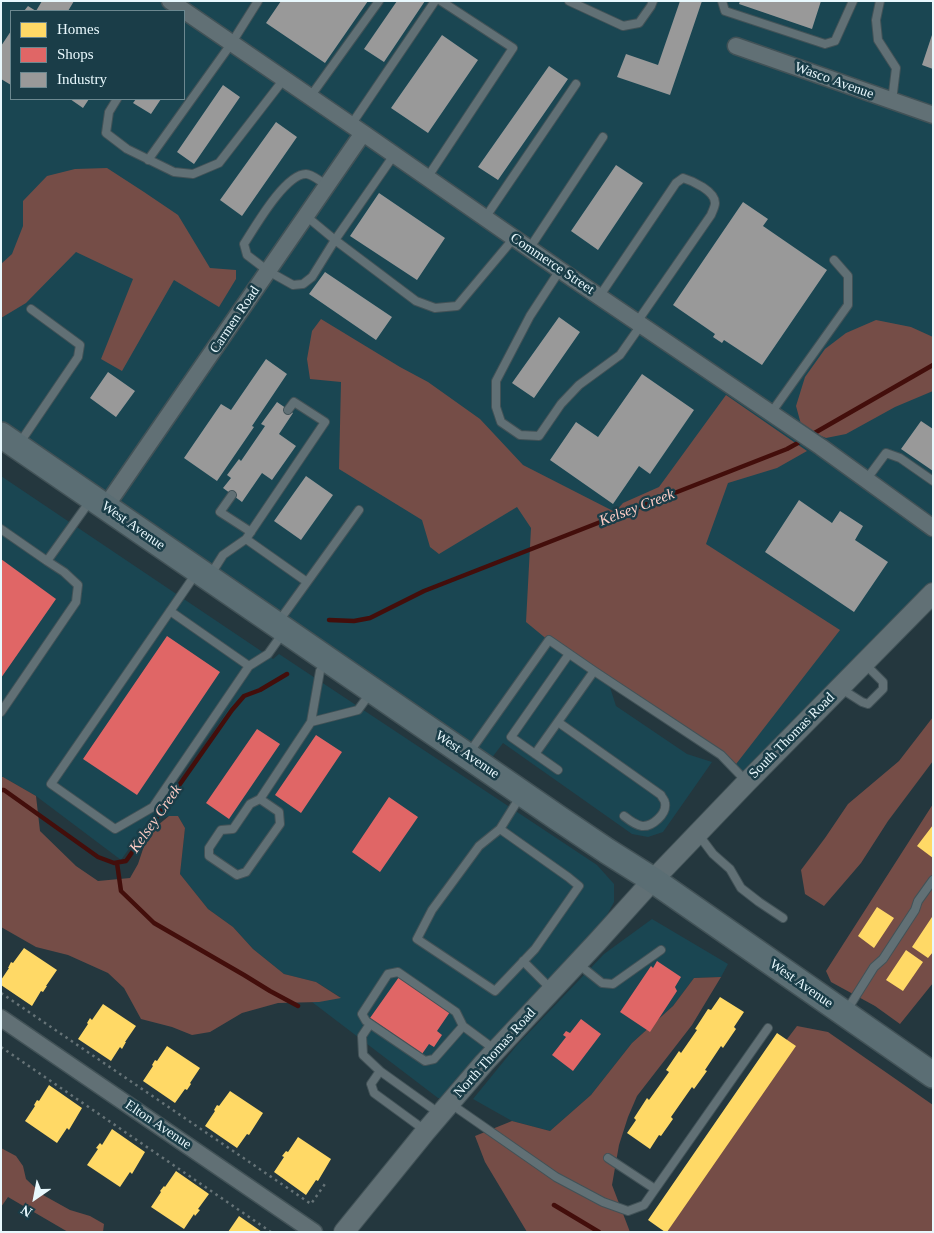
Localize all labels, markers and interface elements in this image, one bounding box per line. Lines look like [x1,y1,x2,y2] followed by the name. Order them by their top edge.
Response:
[10,10,185,100] legend
[57,21,100,37] text: Homes
[57,46,94,62] text: Shops
[792,59,876,103] street label: Wasco Avenue
[57,71,107,87] text: Industry
[507,230,597,298] street label: Commerce Street
[206,283,264,357] street label: Carmen Road
[597,485,677,531] water label: Kelsey Creek
[98,498,168,554] street label: West Avenue
[746,690,838,782] street label: South Thomas Road
[432,727,502,783] street label: West Avenue
[126,781,186,857] water label: Kelsey Creek
[766,956,836,1012] street label: West Avenue
[451,1005,539,1101] street label: North Thomas Road
[122,1097,194,1153] street label: Elton Avenue
[10,1173,60,1223] north arrow
[18,1202,35,1220] text: N

